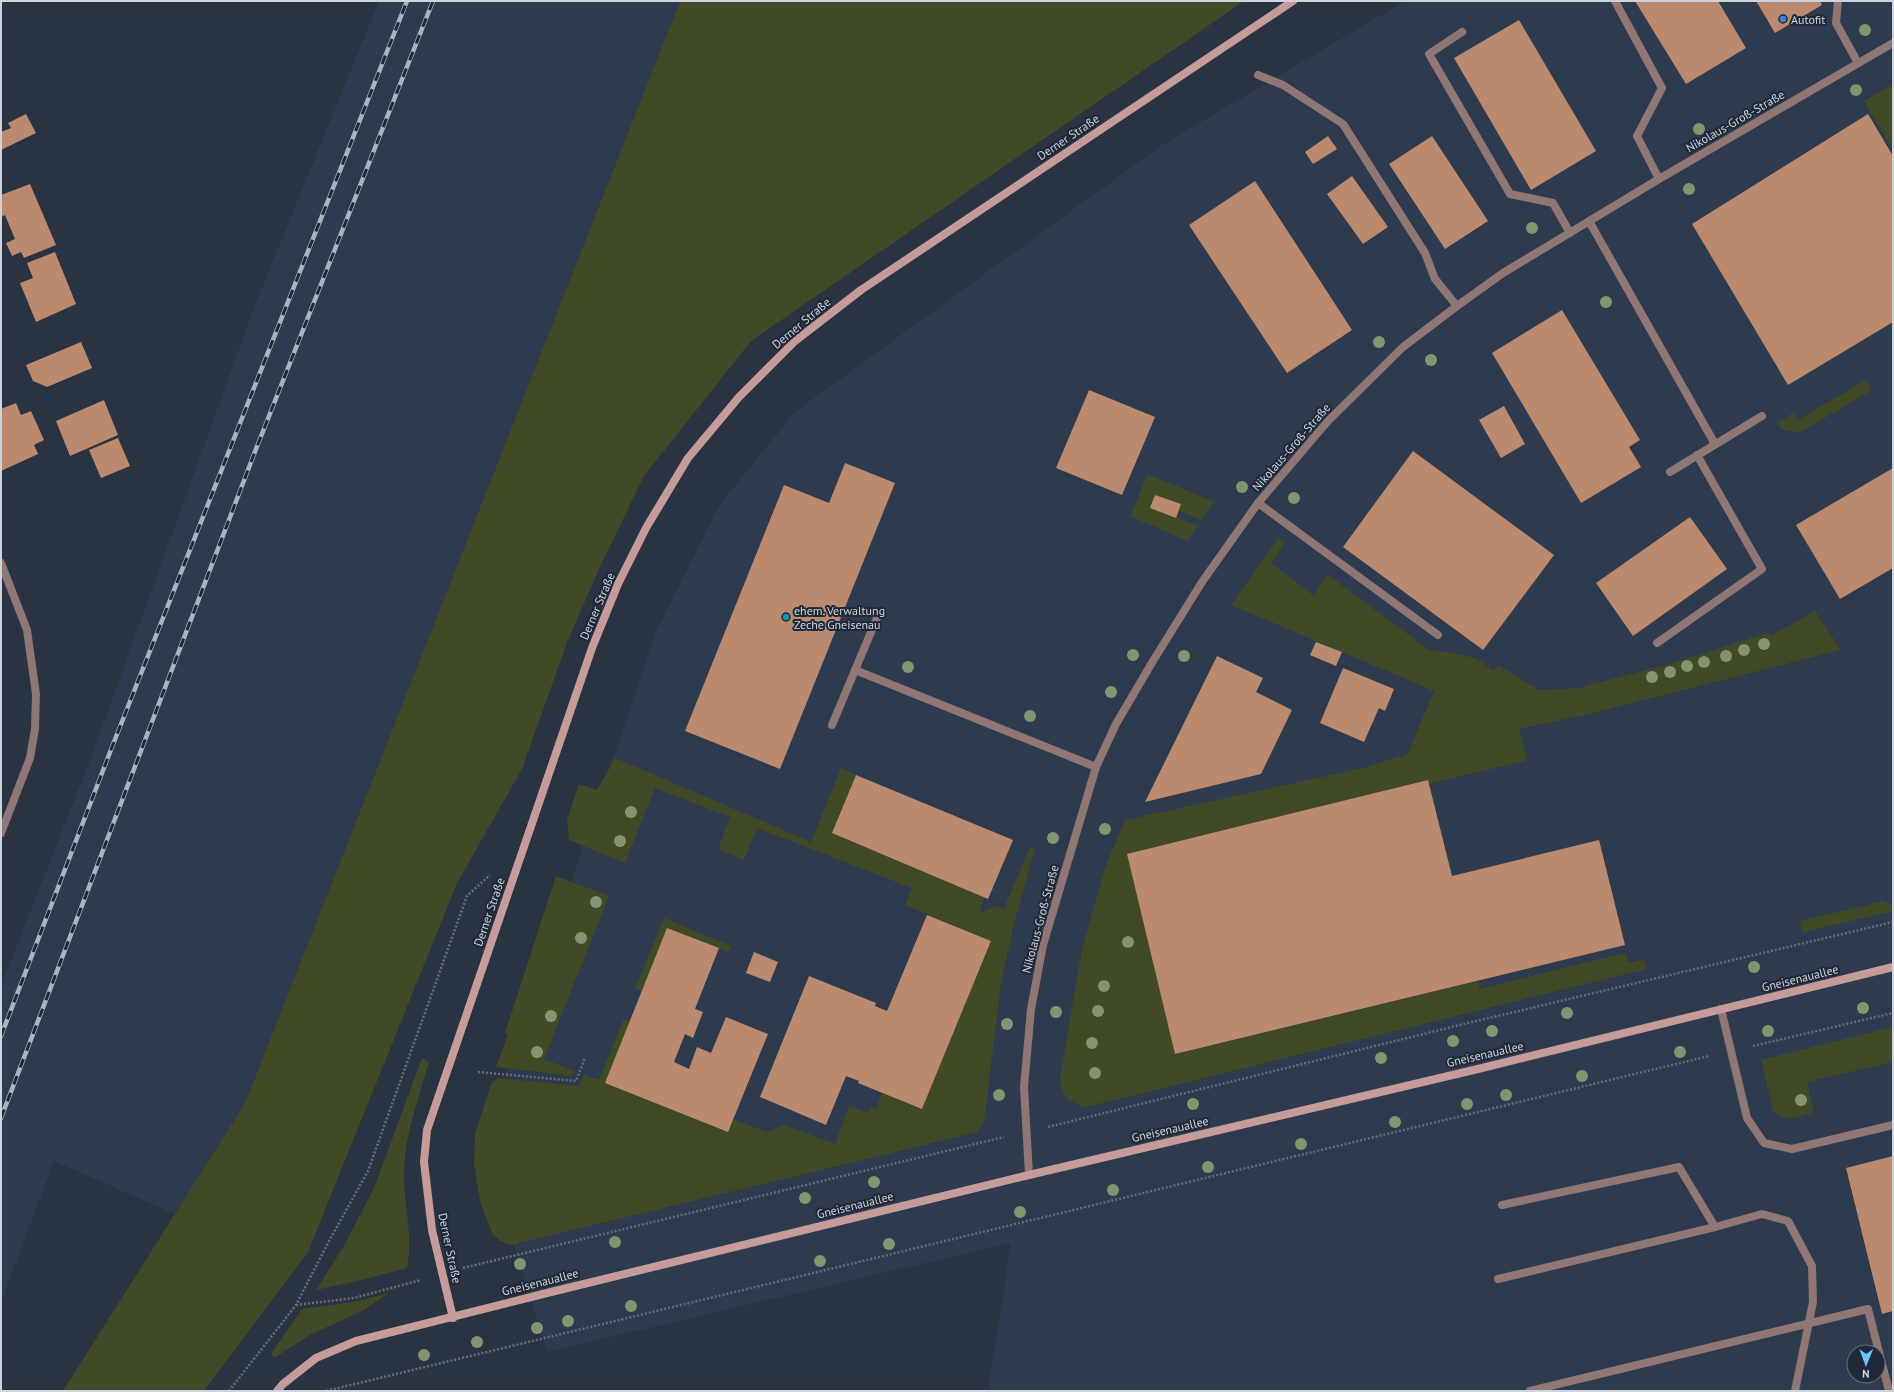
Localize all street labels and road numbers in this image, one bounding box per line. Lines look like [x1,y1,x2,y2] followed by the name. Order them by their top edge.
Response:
[1683,87,1787,155] street label: Nikolaus-Groß-Straße
[1034,111,1102,163] street label: Derner Straße
[769,294,833,352] street label: Derner Straße
[1249,400,1333,494] street label: Nikolaus-Groß-Straße
[576,570,618,642] street label: Derner Straße
[1018,863,1062,975] street label: Nikolaus-Groß-Straße
[470,876,508,948] street label: Derner Straße
[1760,961,1840,995] street label: Gneisenauallee
[1445,1038,1525,1070] street label: Gneisenauallee
[1130,1113,1210,1145] street label: Gneisenauallee
[815,1188,895,1222] street label: Gneisenauallee
[435,1211,465,1285] street label: Derner Straße
[500,1265,580,1299] street label: Gneisenauallee

